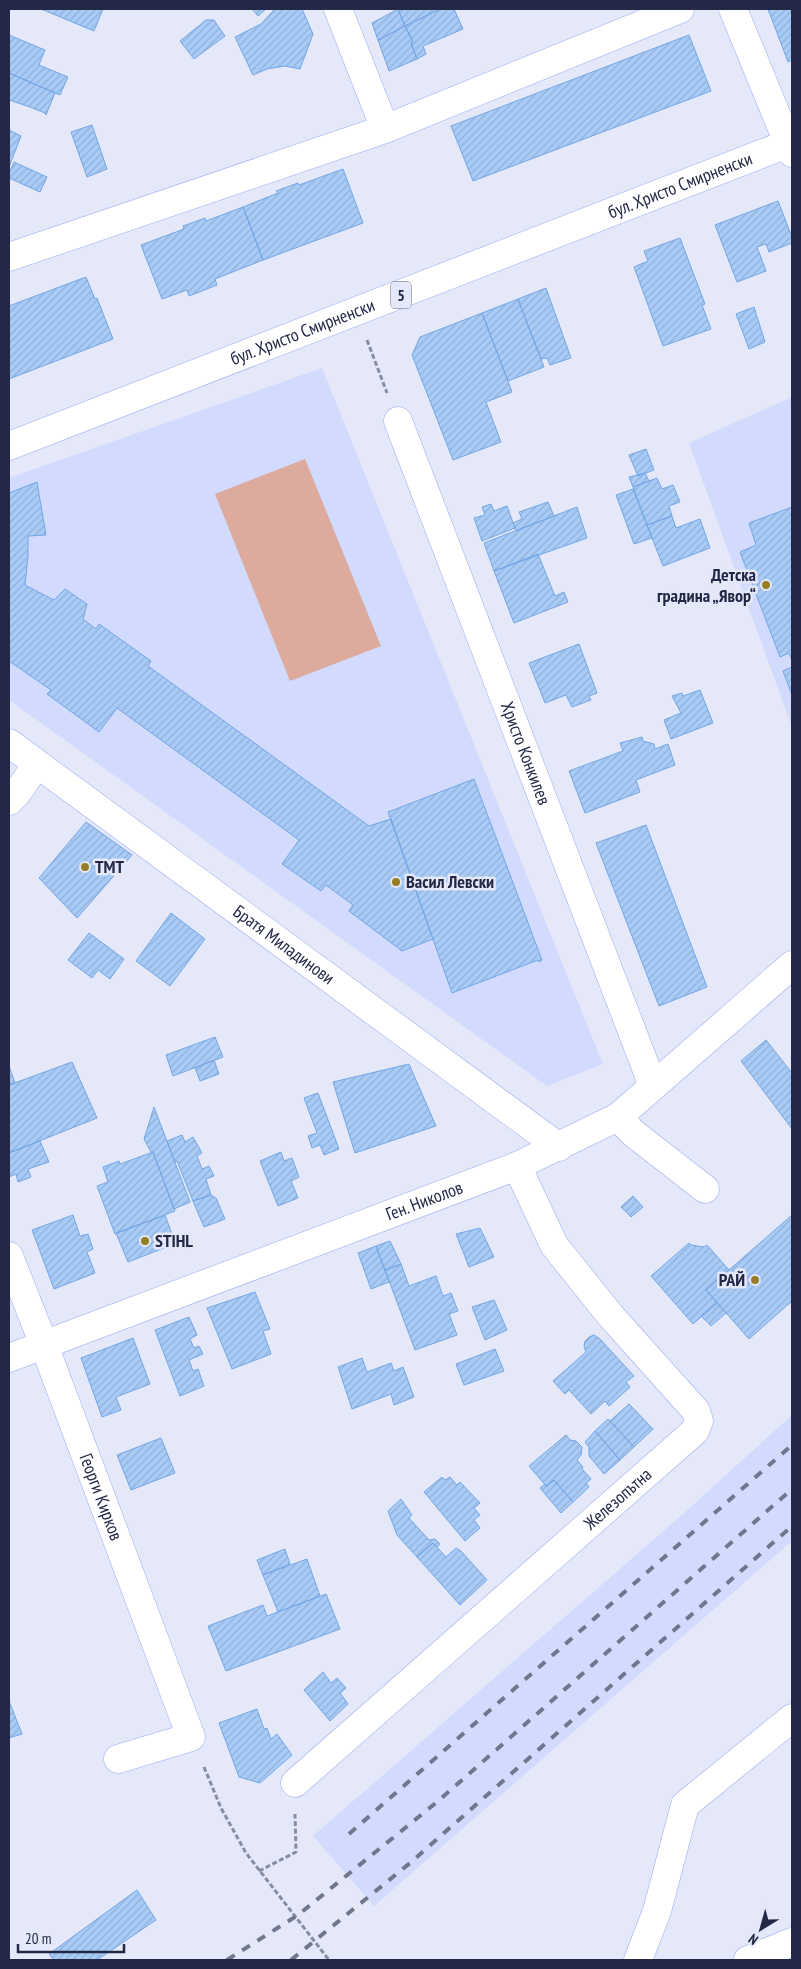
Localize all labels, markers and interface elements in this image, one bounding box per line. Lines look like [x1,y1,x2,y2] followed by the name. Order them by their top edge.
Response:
[605,147,755,223] street label: бул. Христо Смирненски
[391,282,411,308] road number: 5
[227,293,378,370] street label: бул. Христо Смирненски
[657,563,756,607] place label: Детска градина „Явор“
[760,579,772,591] marker: Детска градина „Явор“
[496,698,556,808] street label: Христо Конкилев
[95,855,124,878] place label: TMT
[79,861,91,873] marker: TMT
[406,870,494,893] place label: Васил Левски
[390,876,402,888] marker: Васил Левски
[229,900,339,989] street label: Братя Миладинови
[382,1176,466,1226] street label: Ген. Николов
[155,1229,193,1252] place label: STIHL
[139,1235,151,1247] marker: STIHL
[719,1268,745,1291] place label: РАЙ
[749,1274,761,1286] marker: РАЙ
[75,1450,128,1544] street label: Георги Кирков
[578,1463,656,1535] street label: Железопътна
[736,1904,786,1954] north arrow
[18,1922,124,1954] scale bar
[25,1929,51,1948] text: 20 m
[745,1930,762,1949] text: N

